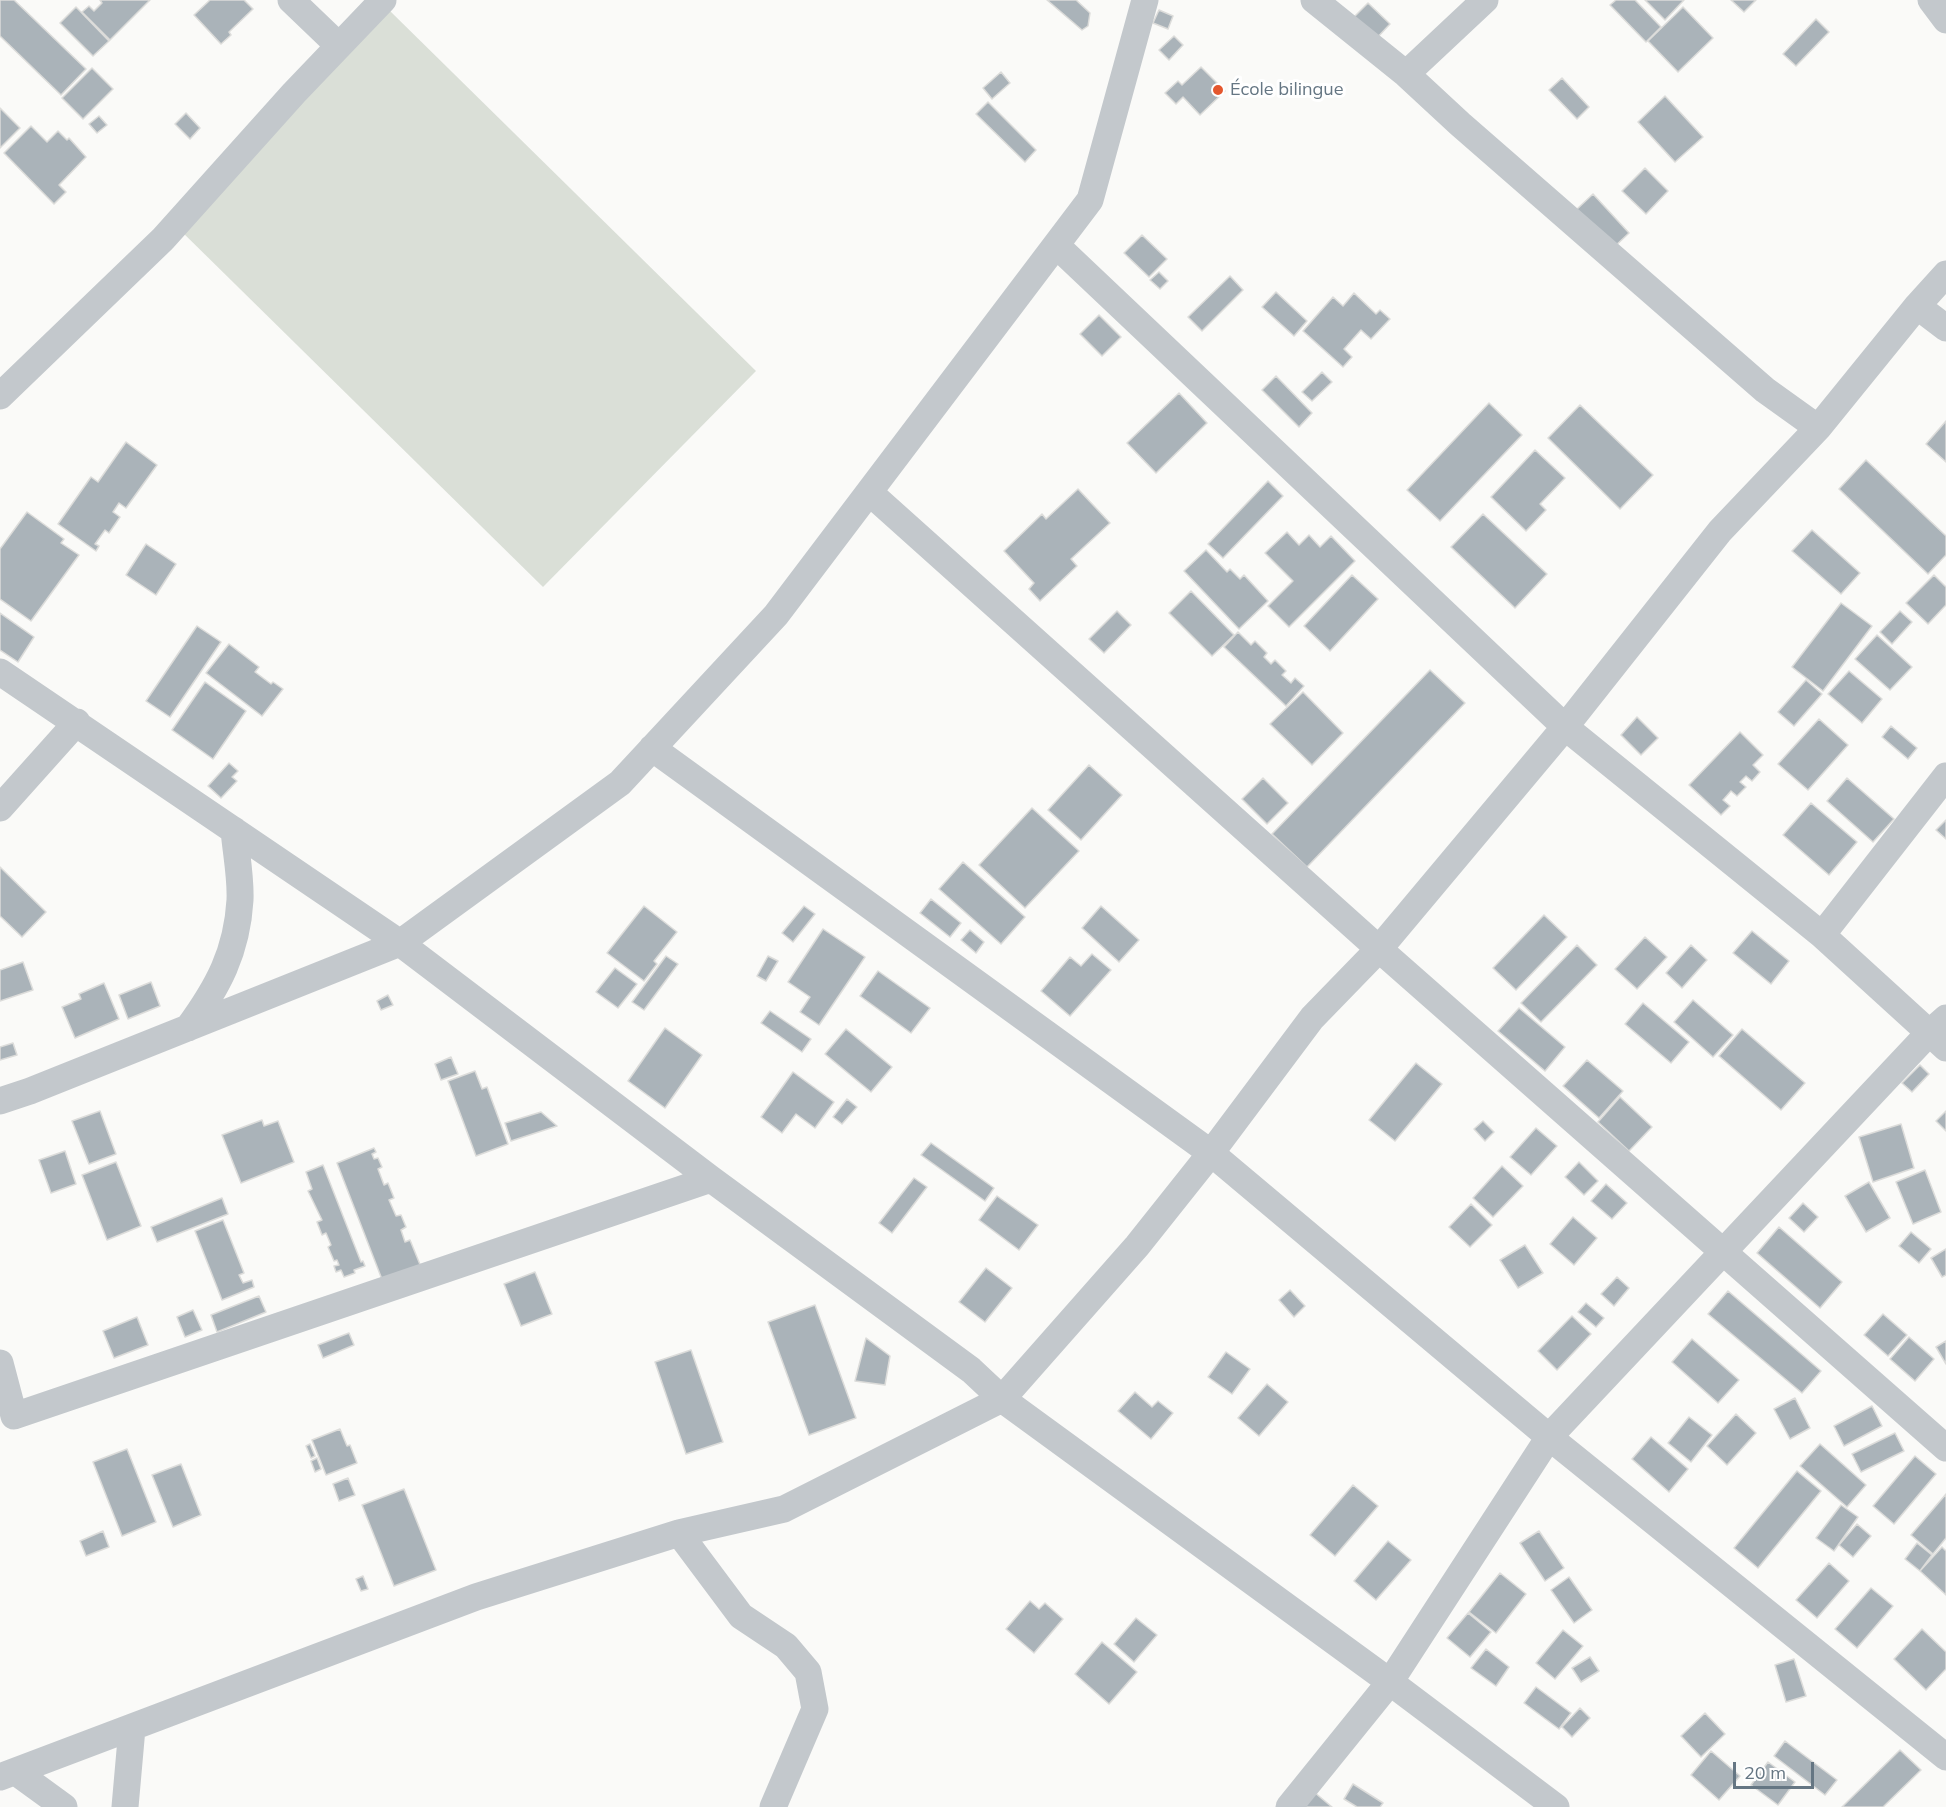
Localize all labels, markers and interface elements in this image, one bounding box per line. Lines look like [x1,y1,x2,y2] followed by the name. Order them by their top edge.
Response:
[1230,79,1344,101] place label: École bilingue
[1211,83,1225,97] marker: École bilingue
[1736,1750,1817,1788] scale bar
[1744,1761,1786,1784] text: 20 m

